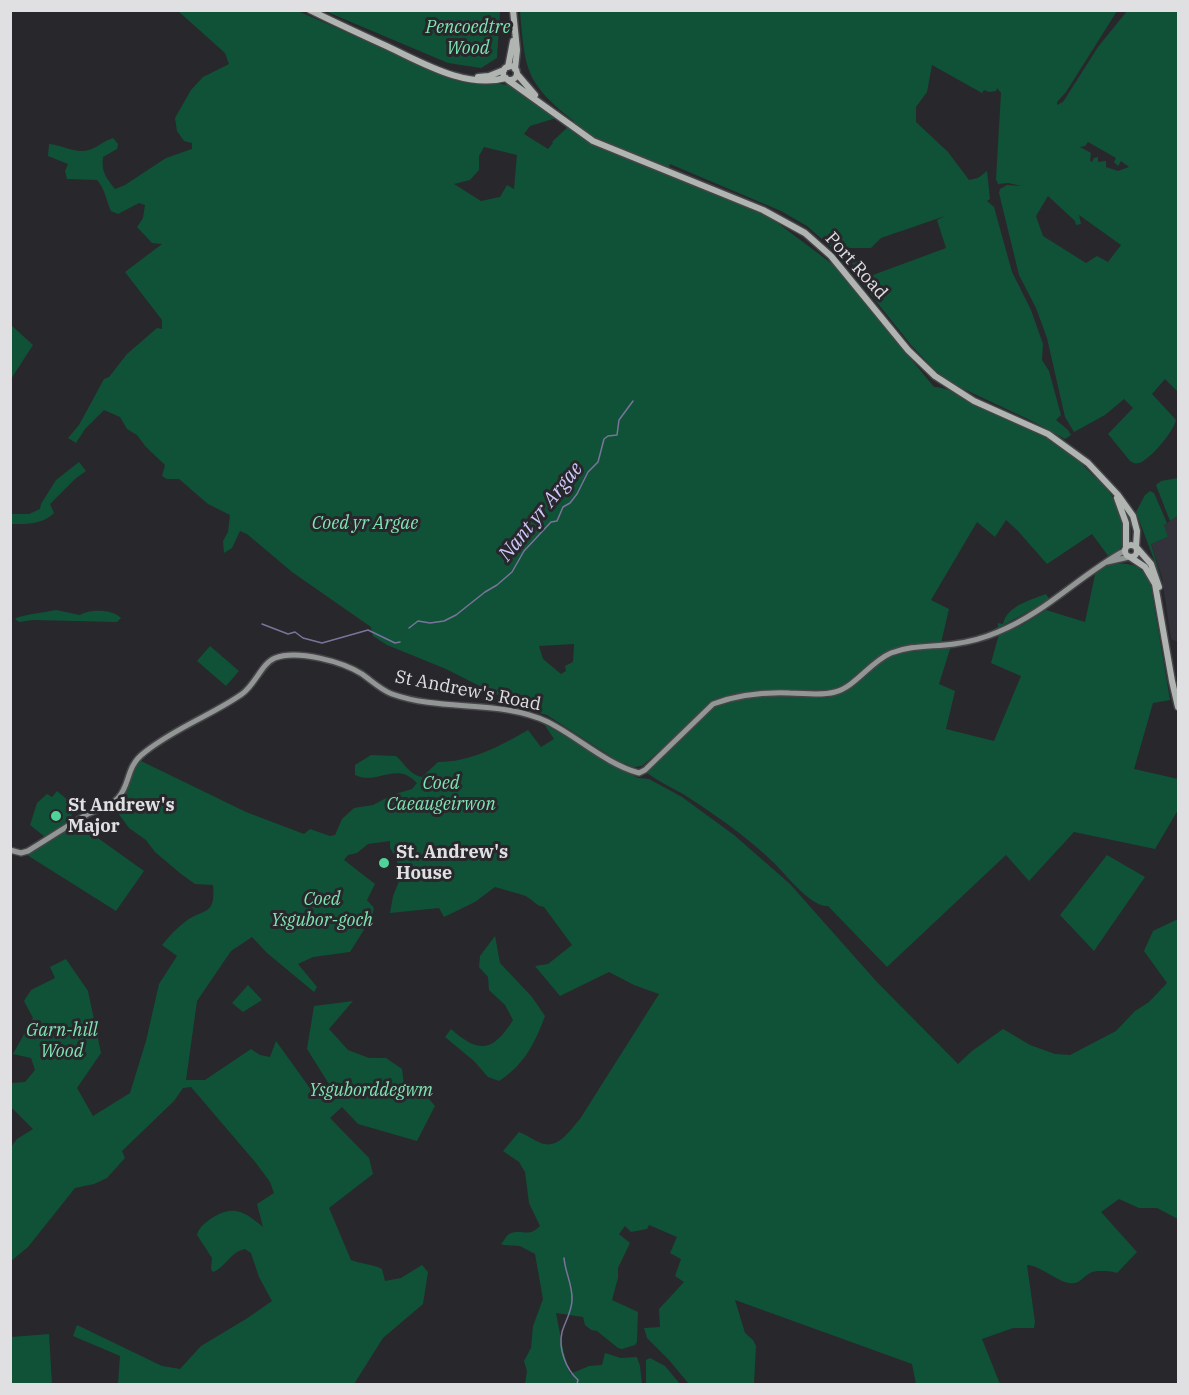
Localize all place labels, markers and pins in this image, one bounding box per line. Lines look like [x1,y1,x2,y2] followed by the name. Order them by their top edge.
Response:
[68,795,175,838] place label: St Andrew's Major
[49,809,63,823] marker: St Andrew's Major
[396,842,508,884] place label: St. Andrew's House
[377,856,391,870] marker: St. Andrew's House

